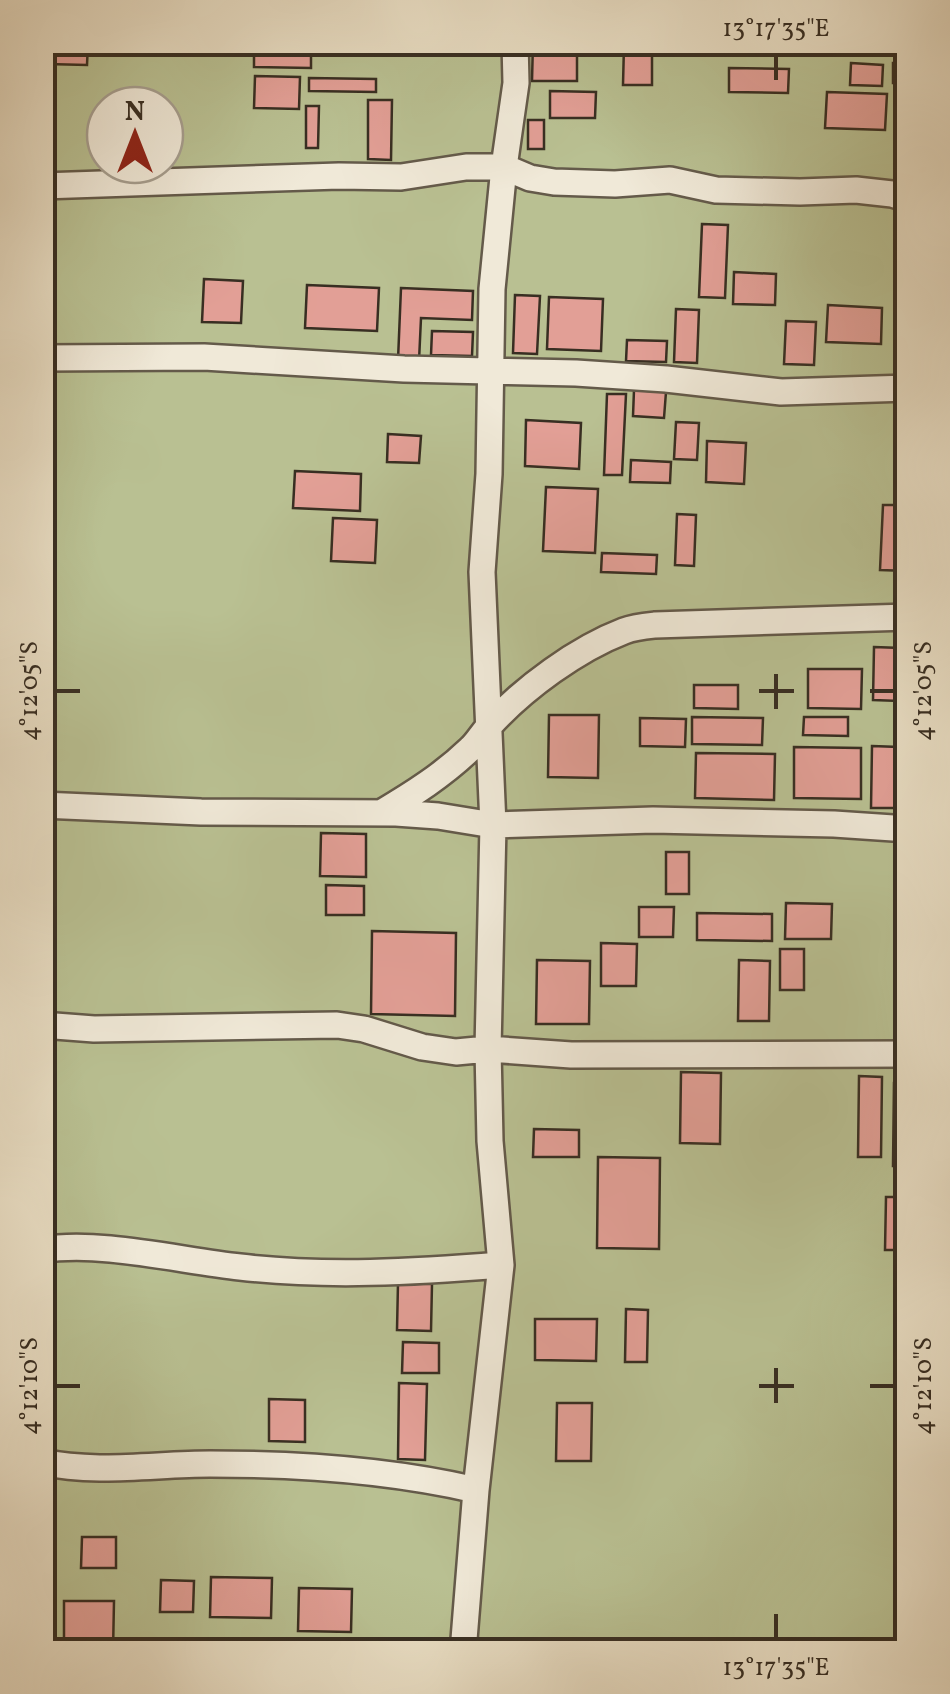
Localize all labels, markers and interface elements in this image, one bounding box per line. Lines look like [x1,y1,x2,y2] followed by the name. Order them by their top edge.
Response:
[722,12,830,47] text: 13°17'35"E
[85,85,185,185] north arrow
[125,93,145,132] text: N
[13,641,48,741] text: 4°12'05"S
[907,641,942,741] text: 4°12'05"S
[13,1337,48,1435] text: 4°12'10"S
[907,1337,942,1435] text: 4°12'10"S
[722,1651,830,1686] text: 13°17'35"E

